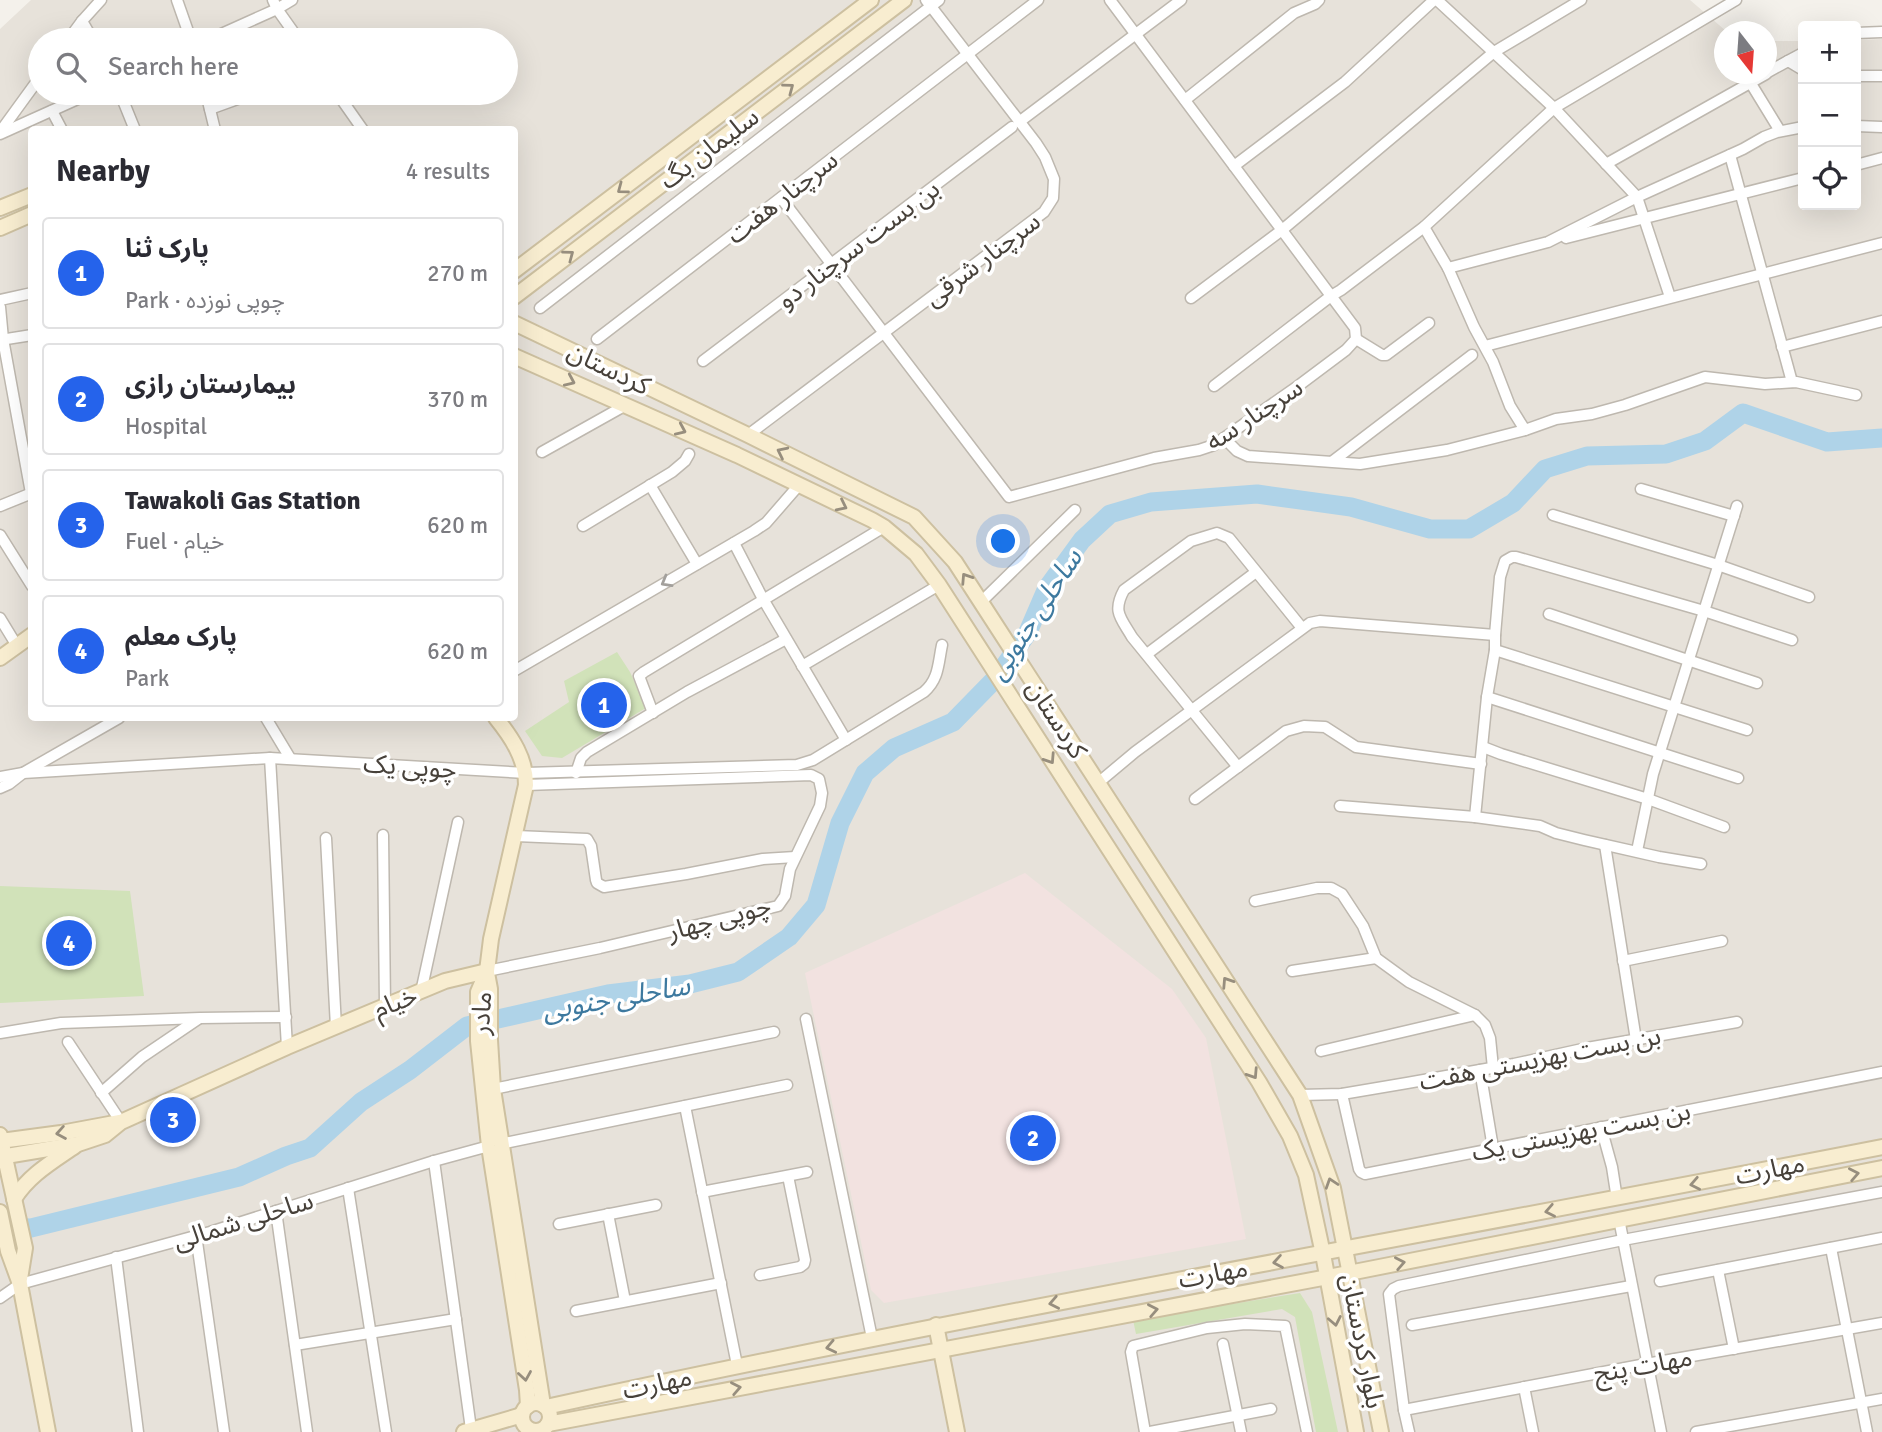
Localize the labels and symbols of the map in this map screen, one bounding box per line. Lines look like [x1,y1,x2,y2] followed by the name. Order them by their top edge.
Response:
[1714,21,1777,84] north arrow
[781,83,793,96] one-way arrow
[654,101,766,197] street label: سلیمان بگ
[720,144,845,251] street label: سرچنار هفت
[771,173,946,317] street label: بن بست سرچنار دو
[617,181,629,194] one-way arrow
[918,206,1047,314] street label: سرچنار شرقی
[561,251,574,264] one-way arrow
[562,335,655,403] street label: کردستان
[1200,372,1309,458] street label: سرچنار سه
[563,373,575,387] one-way arrow
[674,422,687,436] one-way arrow
[777,446,789,460] one-way arrow
[835,498,848,512] one-way arrow
[986,524,1020,558] your location
[980,542,1090,686] water label: ساحلی جنوبی
[961,573,974,586] one-way arrow
[661,574,674,587] one-way arrow
[1019,674,1094,765] street label: کردستان
[581,679,627,731] pin: 1
[362,748,458,786] street label: چوپی یک
[1042,751,1055,764] one-way arrow
[663,890,775,949] street label: چوپی چهار
[46,917,92,969] pin: 4
[540,968,694,1028] water label: ساحلی جنوبی
[1223,977,1235,990] one-way arrow
[368,980,423,1029] street label: خیام
[464,990,499,1037] street label: مادر
[1417,1020,1664,1098] street label: بن بست بهزیستی هفت
[1245,1066,1258,1079] one-way arrow
[150,1094,196,1146] pin: 3
[1469,1095,1693,1169] street label: بن بست بهزیستی یک
[1010,1112,1056,1164] pin: 2
[55,1125,67,1140] one-way arrow
[1733,1148,1807,1192] street label: مهارت
[1848,1167,1860,1182] one-way arrow
[1689,1175,1701,1190] one-way arrow
[1324,1177,1339,1189] one-way arrow
[169,1184,317,1257] street label: ساحلی شمالی
[1544,1203,1555,1218] one-way arrow
[1176,1252,1250,1296] street label: مهارت
[1272,1253,1284,1268] one-way arrow
[1394,1256,1406,1271] one-way arrow
[1333,1271,1391,1411] street label: بلوار کردستان
[1048,1294,1060,1309] one-way arrow
[1147,1303,1159,1318] one-way arrow
[1326,1315,1341,1327] one-way arrow
[825,1338,837,1353] one-way arrow
[1591,1342,1695,1393] street label: مهات پنج
[620,1361,695,1407] street label: مهارت
[517,1370,532,1382] one-way arrow
[730,1382,742,1397] one-way arrow

